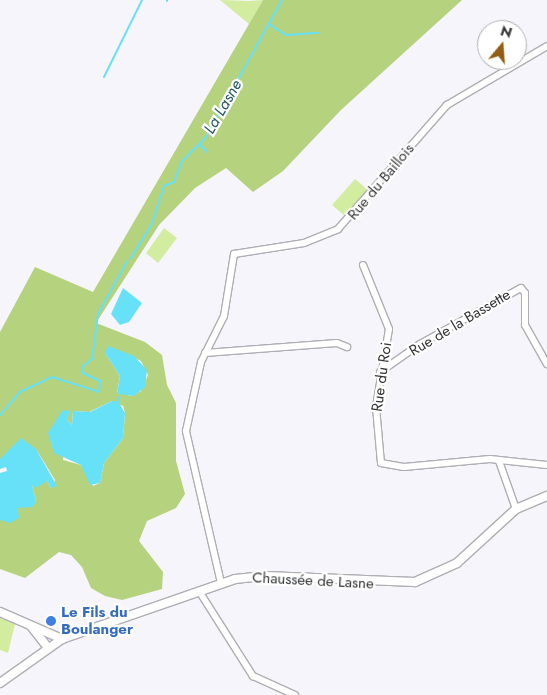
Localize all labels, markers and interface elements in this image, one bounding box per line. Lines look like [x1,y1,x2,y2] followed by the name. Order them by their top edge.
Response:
[477,20,527,70] north arrow
[498,20,515,43] text: N
[200,77,246,137] water label: La Lasne
[344,140,418,224] street label: Rue du Baillois
[406,286,514,360] street label: Rue de la Bassette
[368,341,396,413] street label: Rue du Roi
[252,569,374,593] street label: Chaussée de Lasne
[61,603,133,638] place label: Le Fils du Boulanger
[45,615,57,627] marker: Le Fils du Boulanger

